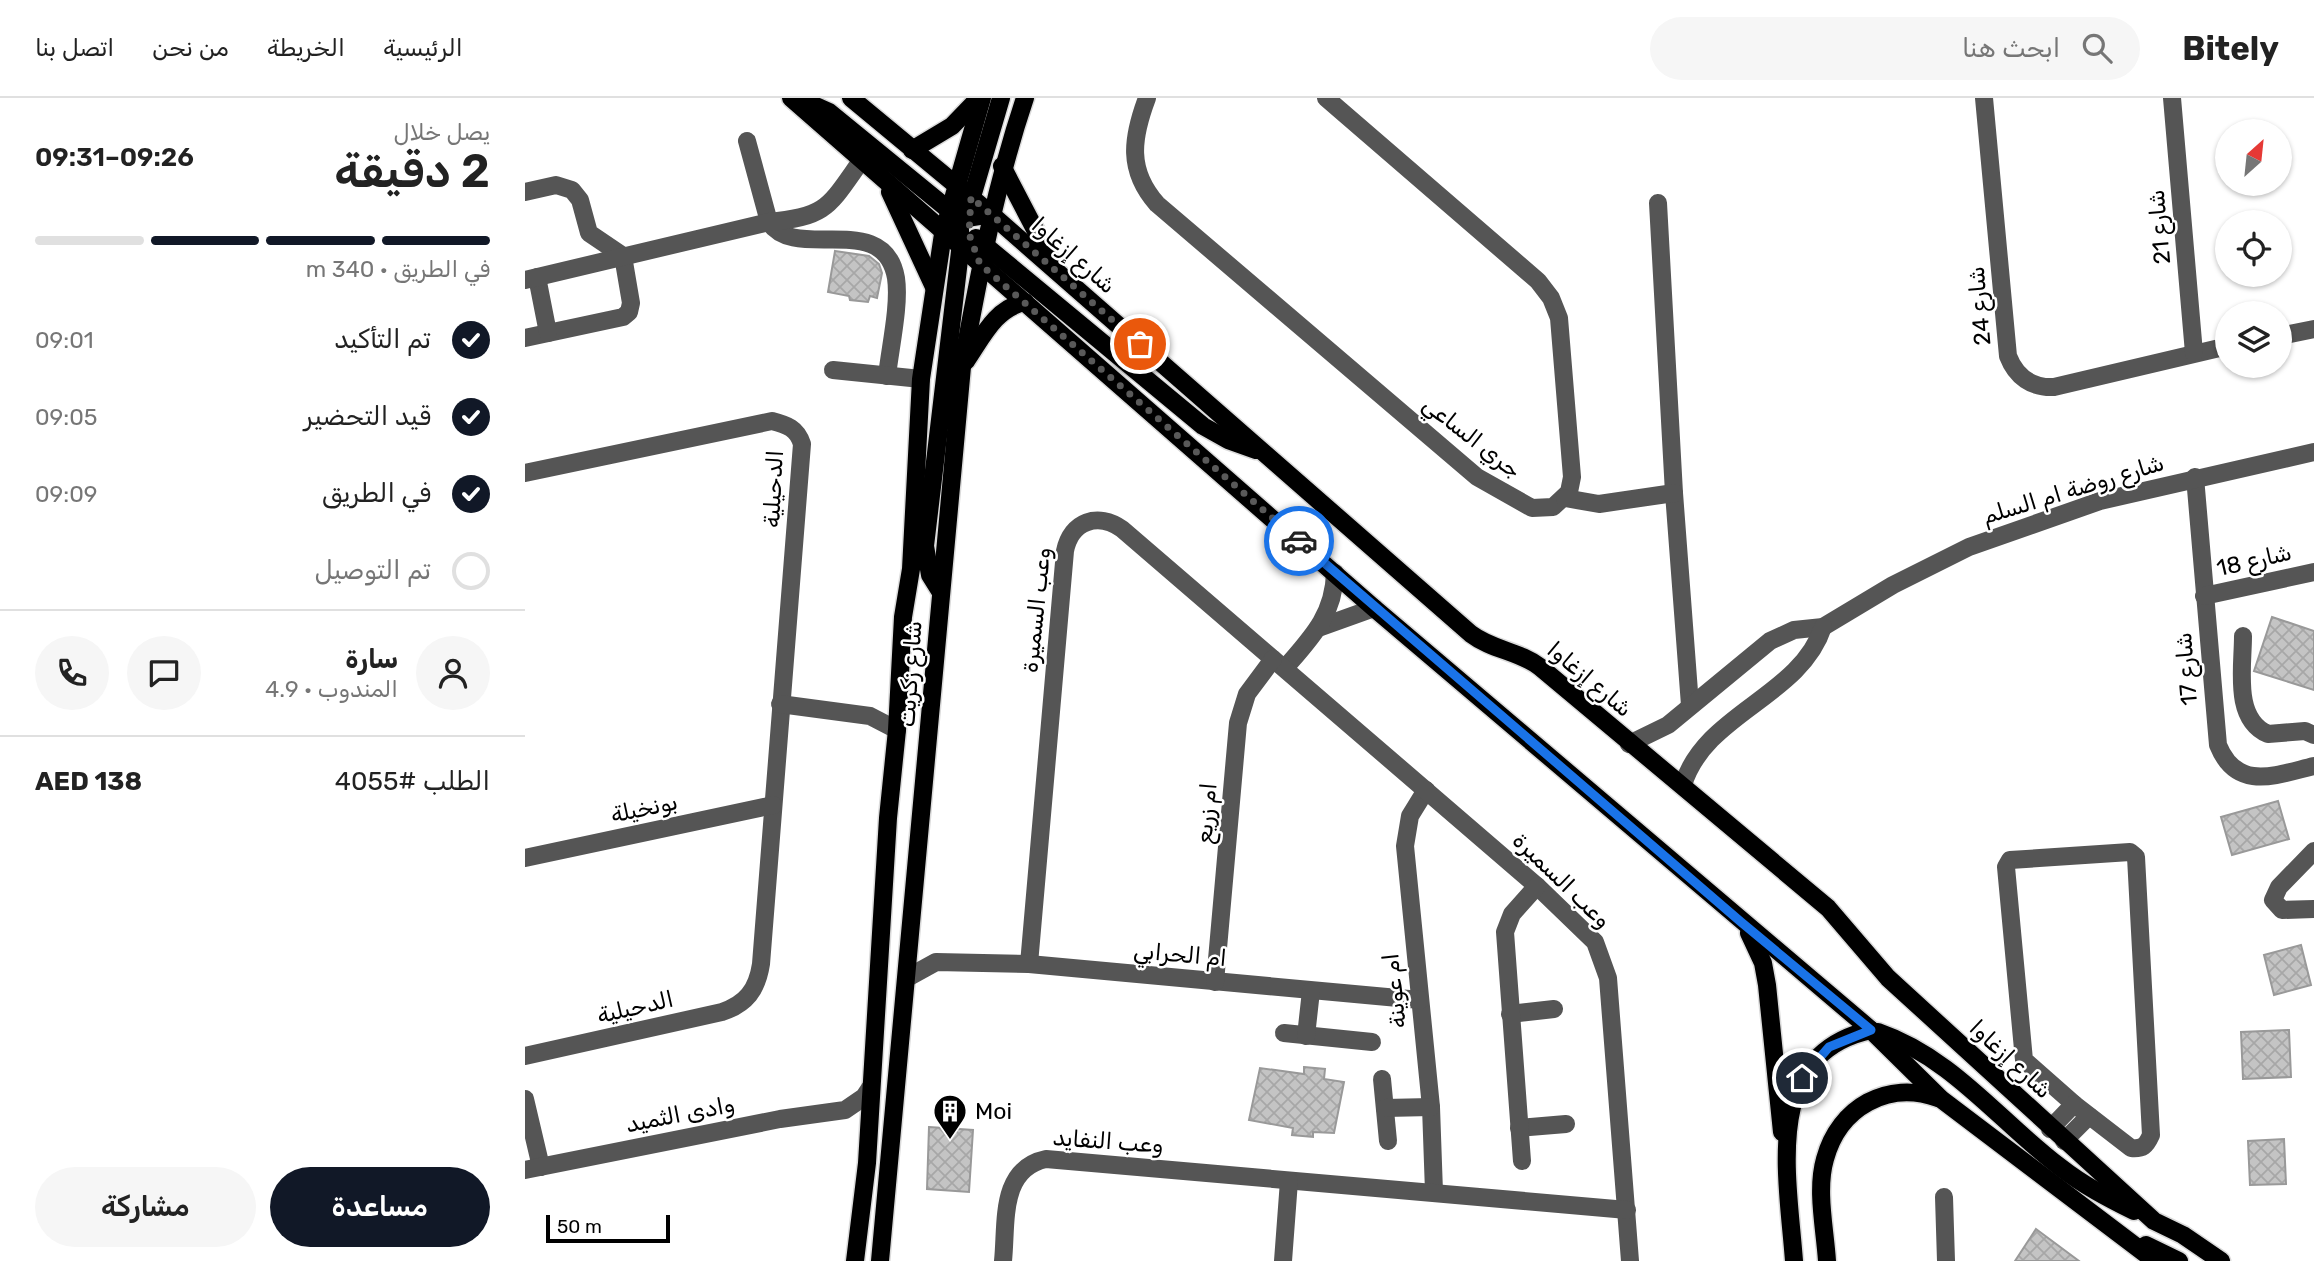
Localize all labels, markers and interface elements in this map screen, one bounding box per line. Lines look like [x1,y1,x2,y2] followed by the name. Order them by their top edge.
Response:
[1650,17,2140,80] search box
[2078,29,2116,67] icon: search
[2182,29,2279,68] text: Bitely
[1962,33,2060,64] text: ابحث هنا
[35,34,114,62] text: اتصل بنا
[152,34,229,62] text: من نحن
[267,34,345,62] text: الخريطة
[383,34,463,62] text: الرئيسية
[394,118,490,146] text: يصل خلال
[2215,119,2293,196] north arrow
[2215,119,2292,378] map controls
[35,142,194,173] text: 09:26–09:31
[334,144,490,199] text: 2 دقيقة
[2142,188,2178,265] street label: شارع 21
[2215,210,2292,287] button: locate
[1025,211,1122,301] street label: شارع إزغاوا
[306,255,490,283] text: في الطريق · 340 m
[1962,265,1998,347] street label: شارع 24
[2215,301,2292,378] button: layers
[1110,314,1170,374] pin
[452,321,490,359] icon: check
[334,324,431,355] text: تم التأكيد
[1121,325,1159,363] icon: bag
[35,326,94,354] text: 09:01
[1415,390,1527,487] street label: جري الساعي
[452,398,490,436] icon: check
[304,401,431,432] text: قيد التحضير
[35,403,97,431] text: 09:05
[1979,448,2168,532] street label: شارع روضة ام السلم
[757,450,789,528] street label: الدحيلية
[452,475,490,513] icon: check
[322,478,431,509] text: في الطريق
[35,480,97,508] text: 09:09
[1264,506,1334,576] courier
[1280,522,1318,560] icon: car
[2214,538,2295,584] street label: شارع 18
[1015,546,1057,674] street label: وعب السميرة
[314,555,431,586] text: تم التوصيل
[892,620,930,728] street label: شارع زكريت
[2169,631,2205,707] street label: شارع 17
[1540,635,1638,724] street label: شارع إزغاوا
[35,636,109,710] button: phone
[127,636,201,710] button: chat
[416,636,490,710] button: person
[345,644,398,675] text: سارة
[265,675,398,703] text: المندوب · 4.9
[35,766,142,797] text: AED 138
[335,766,490,797] text: الطلب #4055
[1189,782,1226,845] street label: ام زريع
[608,787,680,829] street label: بونخيلة
[1507,826,1617,934] street label: وعب السميرة
[1132,936,1228,975] street label: ام الحرابي
[1376,952,1413,1030] street label: ام عوينة
[594,985,676,1029] street label: الدحيلية
[1963,1014,2058,1106] street label: شارع إزغاوا
[1772,1048,1832,1108] pin
[1783,1059,1821,1097] icon: home
[623,1090,737,1138] street label: وادى الثميد
[931,1092,969,1141] building icon: Moi
[975,1097,1012,1125] place label: Moi
[1052,1123,1164,1159] street label: وعب النفايد
[35,1167,256,1247] button: مشاركة
[270,1167,490,1247] button: مساعدة
[546,1212,670,1244] scale bar
[557,1215,602,1238] text: 50 m

